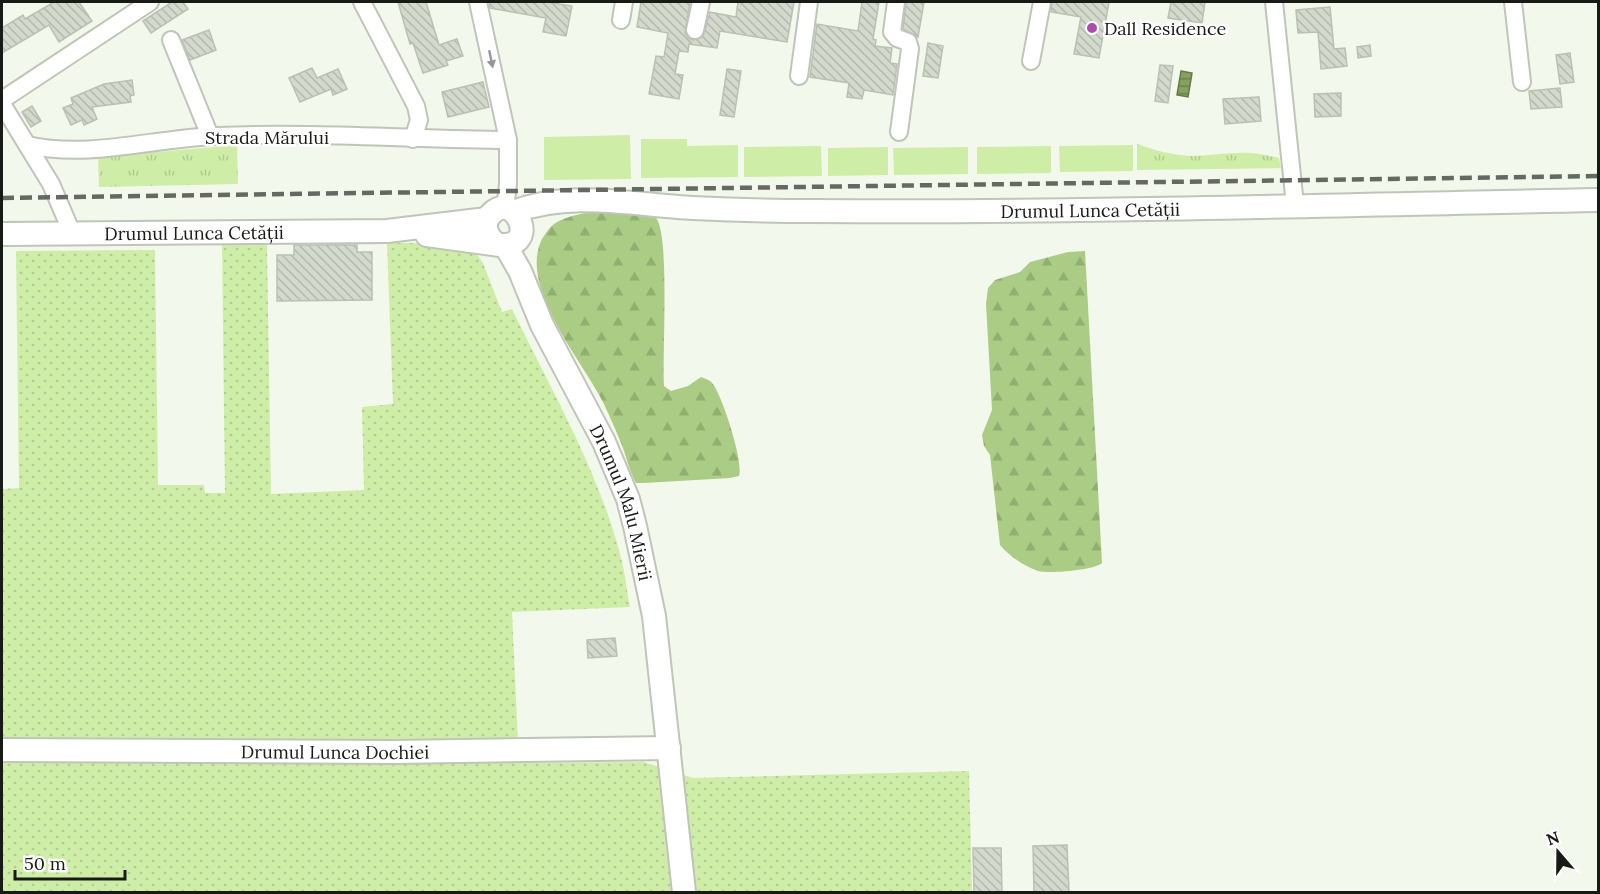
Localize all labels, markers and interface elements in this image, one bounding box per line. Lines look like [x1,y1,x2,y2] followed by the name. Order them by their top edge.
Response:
[1104,17,1226,40] place label: Dall Residence
[1085,21,1099,35] marker: Dall Residence
[486,49,496,68] one-way arrow
[205,126,329,149] street label: Strada Mărului
[1000,197,1180,222] street label: Drumul Lunca Cetății
[104,220,284,245] street label: Drumul Lunca Cetății
[585,420,658,583] street label: Drumul Malu Mierii
[241,740,429,764] street label: Drumul Lunca Dochiei
[1528,822,1588,882] north arrow
[1544,826,1562,849] text: N
[15,843,124,881] scale bar
[24,852,66,875] text: 50 m

